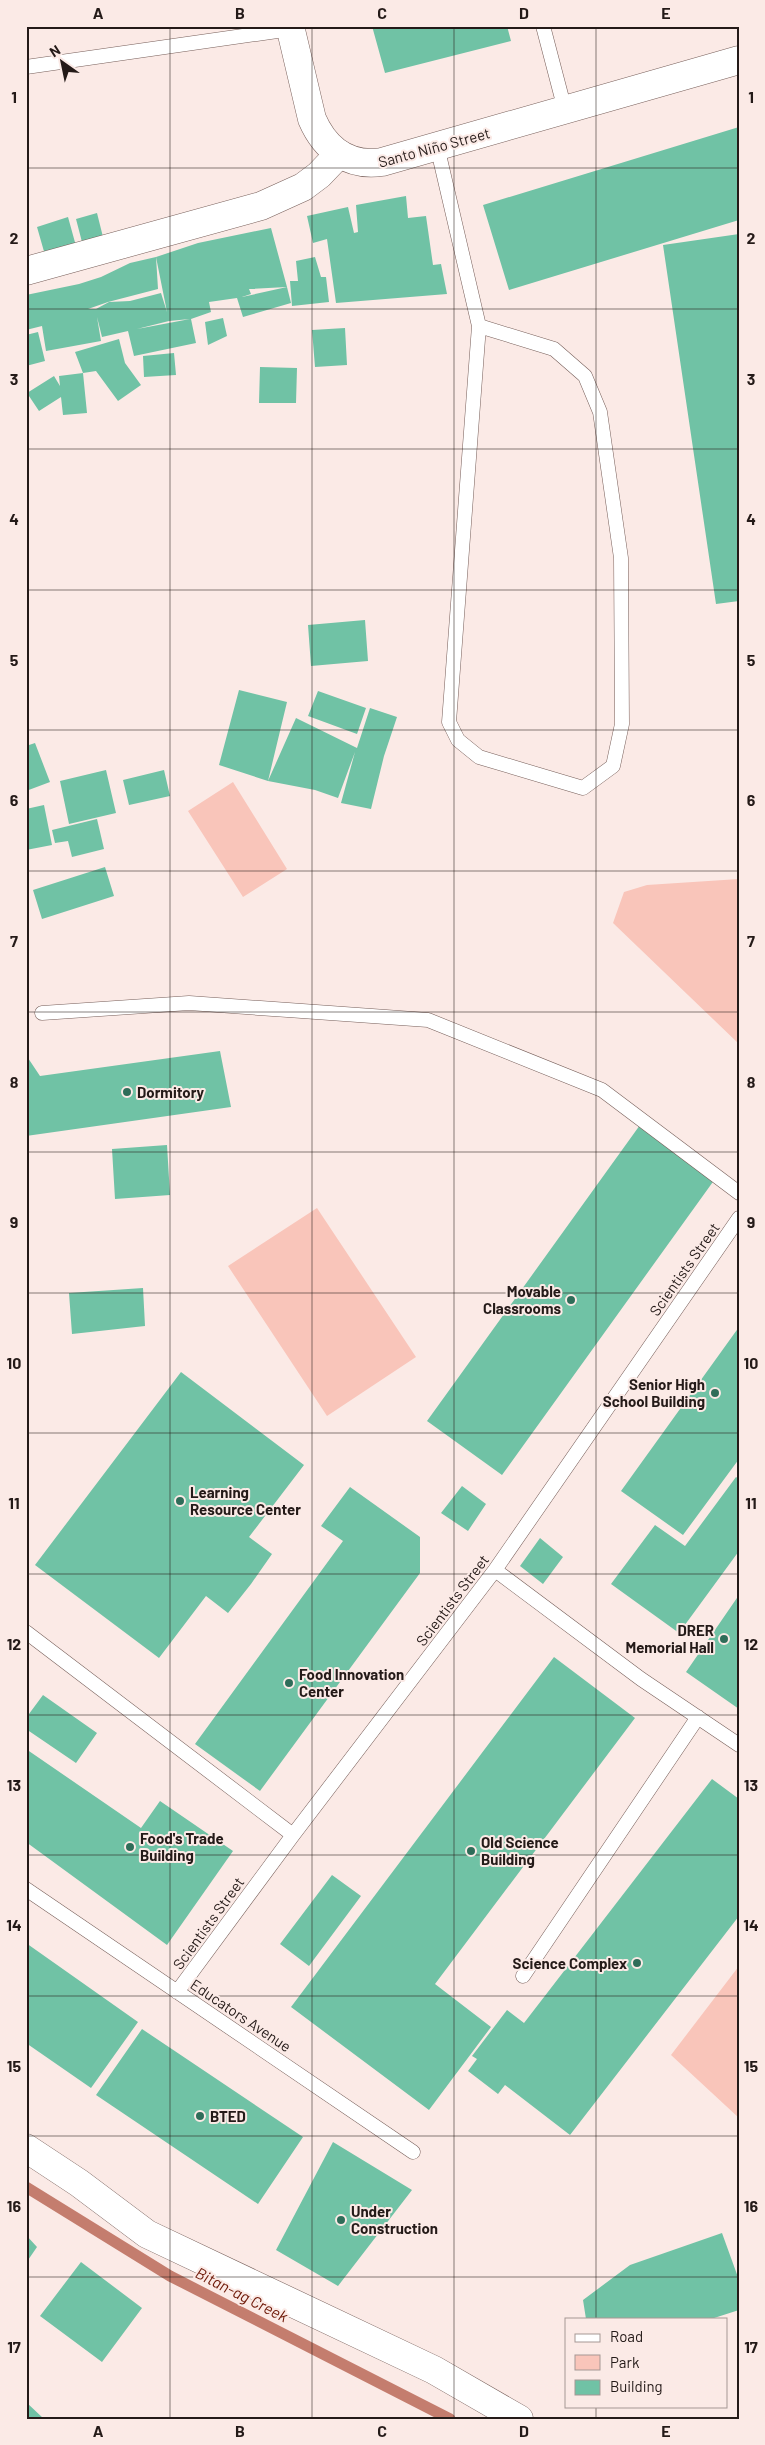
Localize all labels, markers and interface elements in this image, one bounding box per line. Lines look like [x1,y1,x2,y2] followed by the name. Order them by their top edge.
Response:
[93,3,104,22] text: A
[235,3,245,22] text: B
[377,3,387,22] text: C
[519,3,529,22] text: D
[661,3,671,22] text: E
[38,38,88,88] north arrow
[46,41,63,60] text: N
[11,87,17,106] text: 1
[748,87,754,106] text: 1
[376,123,492,171] street label: Santo Niño Street
[10,228,19,247] text: 2
[747,228,756,247] text: 2
[10,369,18,388] text: 3
[747,369,755,388] text: 3
[9,509,19,528] text: 4
[746,509,756,528] text: 4
[10,650,19,669] text: 5
[747,650,756,669] text: 5
[10,790,19,809] text: 6
[747,790,756,809] text: 6
[10,931,18,950] text: 7
[747,931,755,950] text: 7
[10,1072,19,1091] text: 8
[747,1072,756,1091] text: 8
[137,1083,205,1101] place label: Dormitory
[121,1086,133,1098] marker: Dormitory
[10,1212,18,1231] text: 9
[747,1212,755,1231] text: 9
[645,1219,723,1319] street label: Scientists Street
[483,1282,561,1317] place label: Movable Classrooms
[565,1294,577,1306] marker: Movable Classrooms
[7,1353,21,1372] text: 10
[744,1353,758,1372] text: 10
[603,1375,705,1410] place label: Senior High School Building
[709,1387,721,1399] marker: Senior High School Building
[190,1483,301,1518] place label: Learning Resource Center
[8,1493,20,1512] text: 11
[745,1493,757,1512] text: 11
[174,1495,186,1507] marker: Learning Resource Center
[412,1551,492,1649] street label: Scientists Street
[625,1621,714,1656] place label: DRER Memorial Hall
[718,1633,730,1645] marker: DRER Memorial Hall
[7,1634,21,1653] text: 12
[744,1634,758,1653] text: 12
[299,1665,404,1700] place label: Food Innovation Center
[283,1677,295,1689] marker: Food Innovation Center
[7,1775,21,1794] text: 13
[744,1775,758,1794] text: 13
[140,1829,224,1864] place label: Food's Trade Building
[481,1833,559,1868] place label: Old Science Building
[124,1841,136,1853] marker: Food's Trade Building
[465,1845,477,1857] marker: Old Science Building
[169,1873,247,1973] street label: Scientists Street
[6,1915,22,1934] text: 14
[743,1915,759,1934] text: 14
[513,1954,627,1972] place label: Science Complex
[631,1957,643,1969] marker: Science Complex
[187,1975,295,2055] street label: Educators Avenue
[7,2056,22,2075] text: 15
[744,2056,759,2075] text: 15
[210,2107,246,2125] place label: BTED
[194,2110,206,2122] marker: BTED
[7,2196,22,2215] text: 16
[744,2196,759,2215] text: 16
[351,2202,438,2237] place label: Under Construction
[335,2214,347,2226] marker: Under Construction
[193,2263,292,2326] water label: Bitan-ag Creek
[565,2318,728,2408] legend
[610,2327,643,2345] text: Road
[7,2337,21,2356] text: 17
[744,2337,758,2356] text: 17
[610,2353,640,2371] text: Park
[610,2377,663,2395] text: Building
[93,2421,104,2440] text: A
[235,2421,245,2440] text: B
[377,2421,387,2440] text: C
[519,2421,529,2440] text: D
[661,2421,671,2440] text: E

